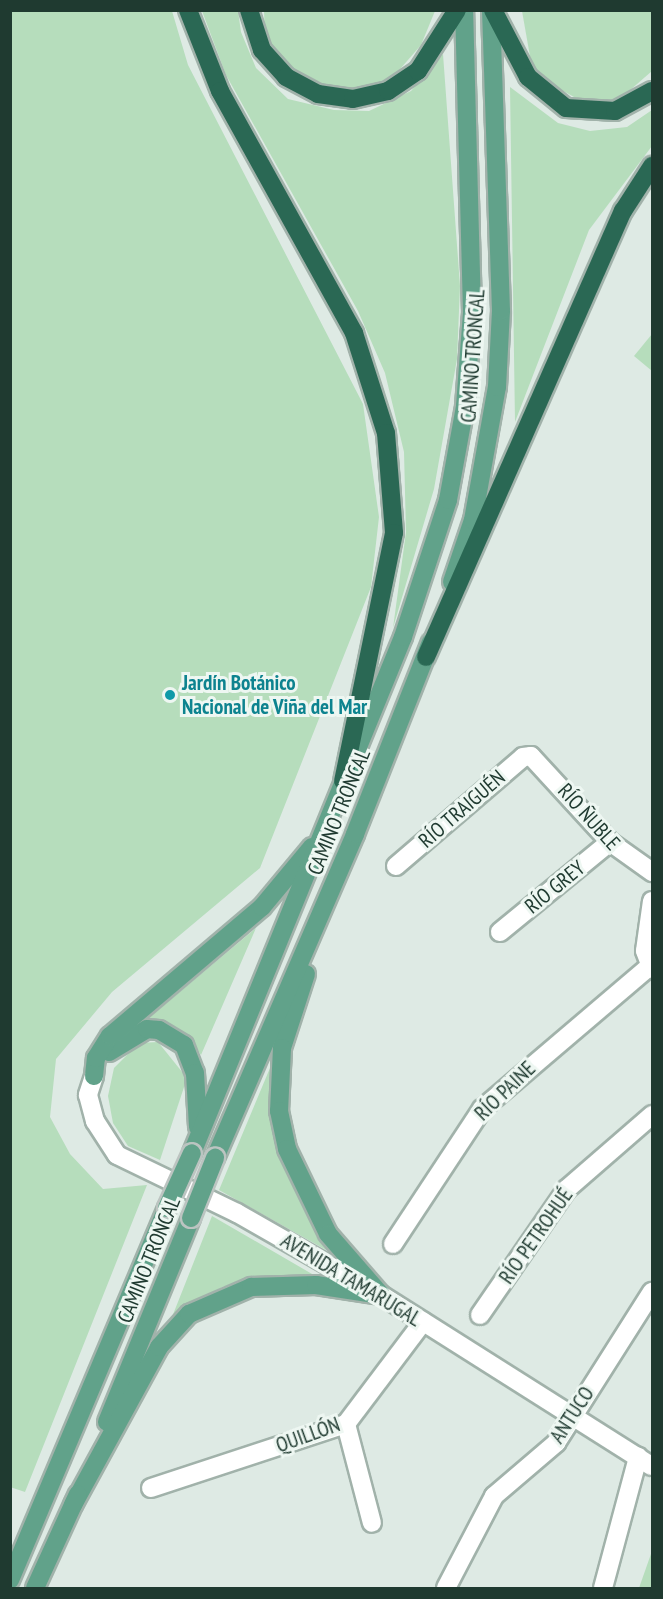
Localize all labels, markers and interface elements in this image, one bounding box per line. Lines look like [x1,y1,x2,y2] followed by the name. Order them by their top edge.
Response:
[456,288,490,424] street label: CAMINO TRONCAL
[182,670,368,720] place label: Jardín Botánico Nacional de Viña del Mar
[163,688,177,702] marker: Jardín Botánico Nacional de Viña del Mar
[302,745,376,879] street label: CAMINO TRONCAL
[414,765,510,853] street label: RÍO TRAIGUÉN
[553,779,625,855] street label: RÍO ÑUBLE
[520,855,590,919] street label: RÍO GREY
[469,1056,541,1126] street label: RÍO PAINE
[494,1183,578,1289] street label: RÍO PETROHUÉ
[112,1193,186,1327] street label: CAMINO TRONCAL
[276,1228,426,1332] street label: AVENIDA TAMARUGAL
[544,1382,600,1448] street label: ANTUCO
[272,1412,344,1458] street label: QUILLÓN

